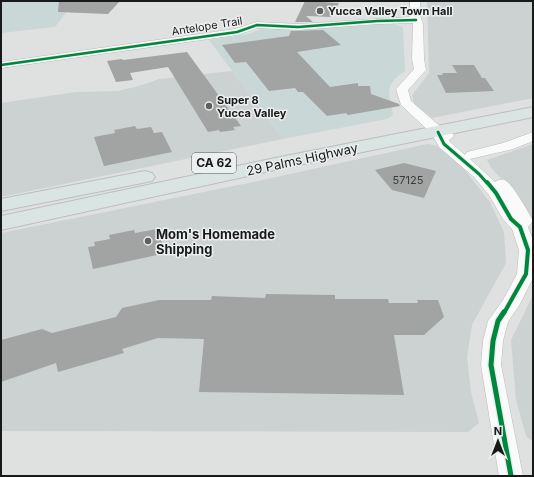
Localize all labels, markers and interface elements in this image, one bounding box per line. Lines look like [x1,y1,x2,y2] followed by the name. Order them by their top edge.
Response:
[328,4,452,18] place label: Yucca Valley Town Hall
[315,6,325,16] marker: Yucca Valley Town Hall
[171,13,243,39] street label: Antelope Trail
[217,93,287,120] place label: Super 8 Yucca Valley
[204,101,214,111] marker: Super 8 Yucca Valley
[245,139,359,179] street label: 29 Palms Highway
[192,153,236,173] road number: CA 62
[393,173,424,187] house number: 57125
[156,226,275,257] place label: Mom's Homemade Shipping
[143,236,153,246] marker: Mom's Homemade Shipping
[478,421,518,461] north arrow
[494,424,502,438] text: N

